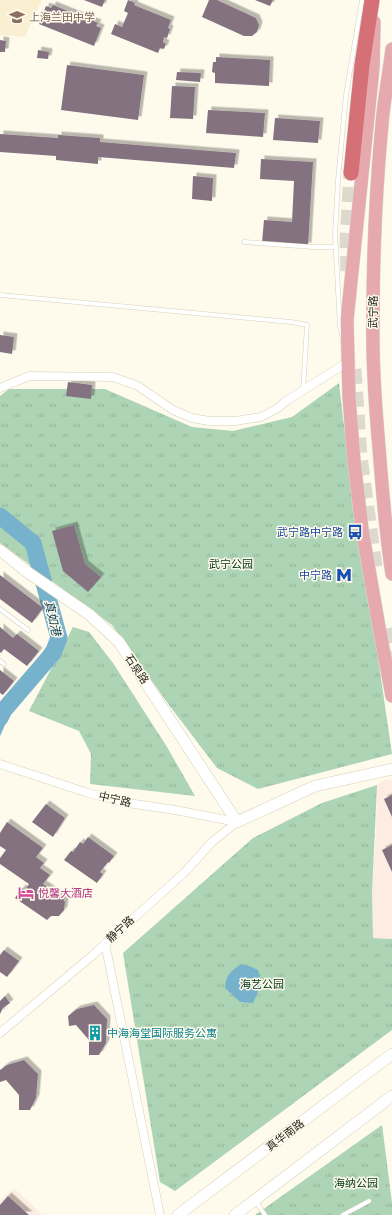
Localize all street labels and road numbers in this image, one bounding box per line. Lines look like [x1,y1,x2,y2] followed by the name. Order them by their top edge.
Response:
[366,295,380,329] street label: 武宁路
[122,651,152,687] street label: 石泉路
[97,788,133,810] street label: 中宁路
[103,913,137,945] street label: 静宁路
[263,1116,307,1154] street label: 真华南路

